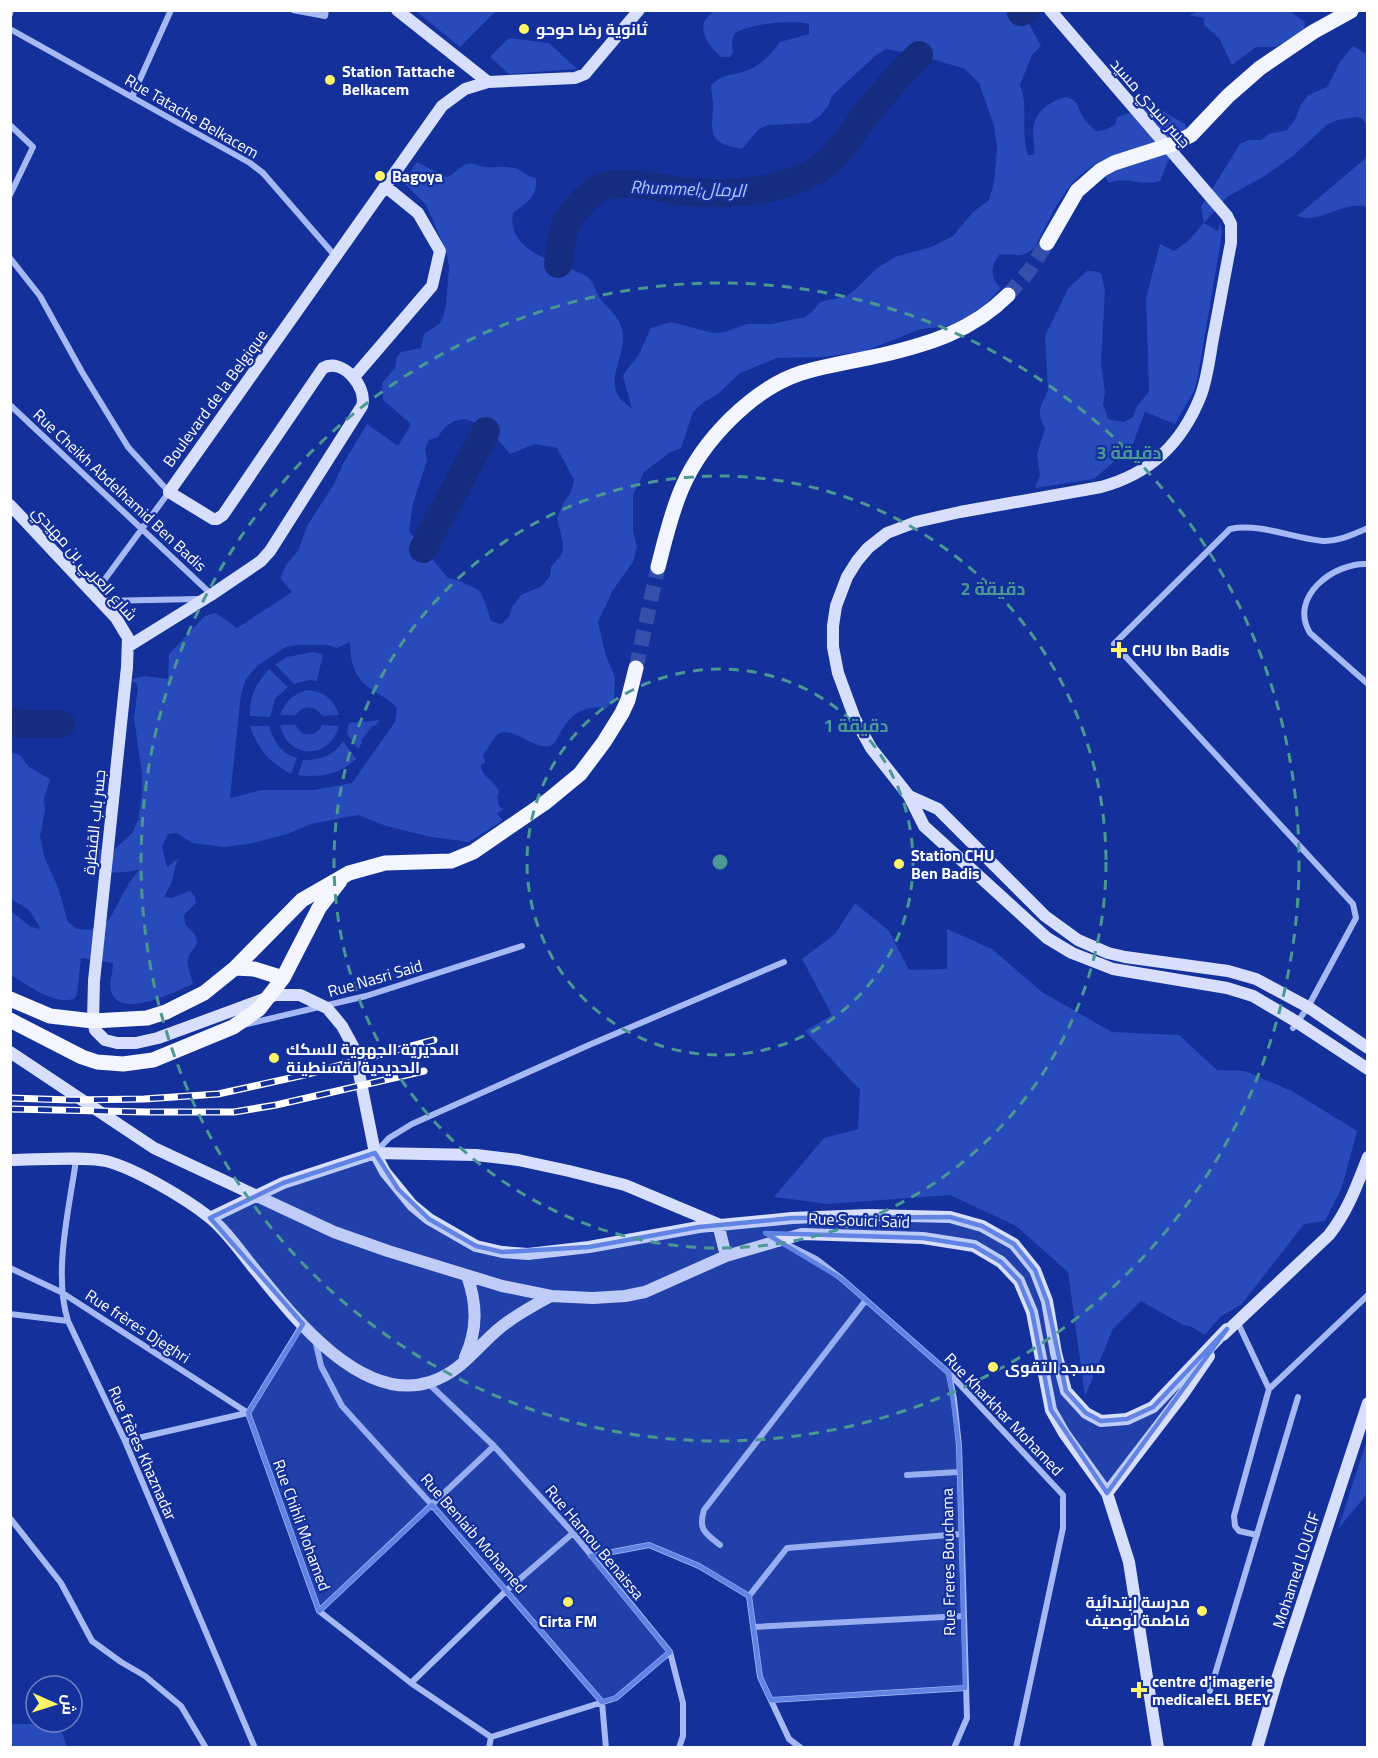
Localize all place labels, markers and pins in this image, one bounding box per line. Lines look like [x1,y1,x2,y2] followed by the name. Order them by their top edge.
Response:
[536,17,648,41] place label: ثانوية رضا حوحو
[517,22,531,36] marker: ثانوية رضا حوحو
[342,59,455,101] place label: Station Tattache Belkacem
[323,73,337,87] marker: Station Tattache Belkacem
[392,164,443,188] place label: Bagoya
[373,169,387,183] marker: Bagoya
[1132,638,1230,662] place label: CHU Ibn Badis
[1110,641,1128,659] marker: CHU Ibn Badis
[911,843,994,885] place label: Station CHU Ben Badis
[710,852,730,872] centre of rings
[892,857,906,871] marker: Station CHU Ben Badis
[286,1037,459,1079] place label: المديرية الجهوية للسكك الحديدية لقسنطينة
[267,1051,281,1065] marker: المديرية الجهوية للسكك الحديدية لقسنطينة
[1005,1355,1106,1379] place label: مسجد التقوى
[986,1360,1000,1374] marker: مسجد التقوى
[1085,1590,1190,1632] place label: مدرسة ابتدائية فاطمة لوصيف
[561,1595,575,1609] marker: Cirta FM
[1195,1604,1209,1618] marker: مدرسة ابتدائية فاطمة لوصيف
[539,1609,597,1633] place label: Cirta FM
[1152,1669,1273,1711] place label: centre d'imagerie medicaleEL BEEY
[1130,1681,1148,1699] marker: centre d'imagerie medicaleEL BEEY

